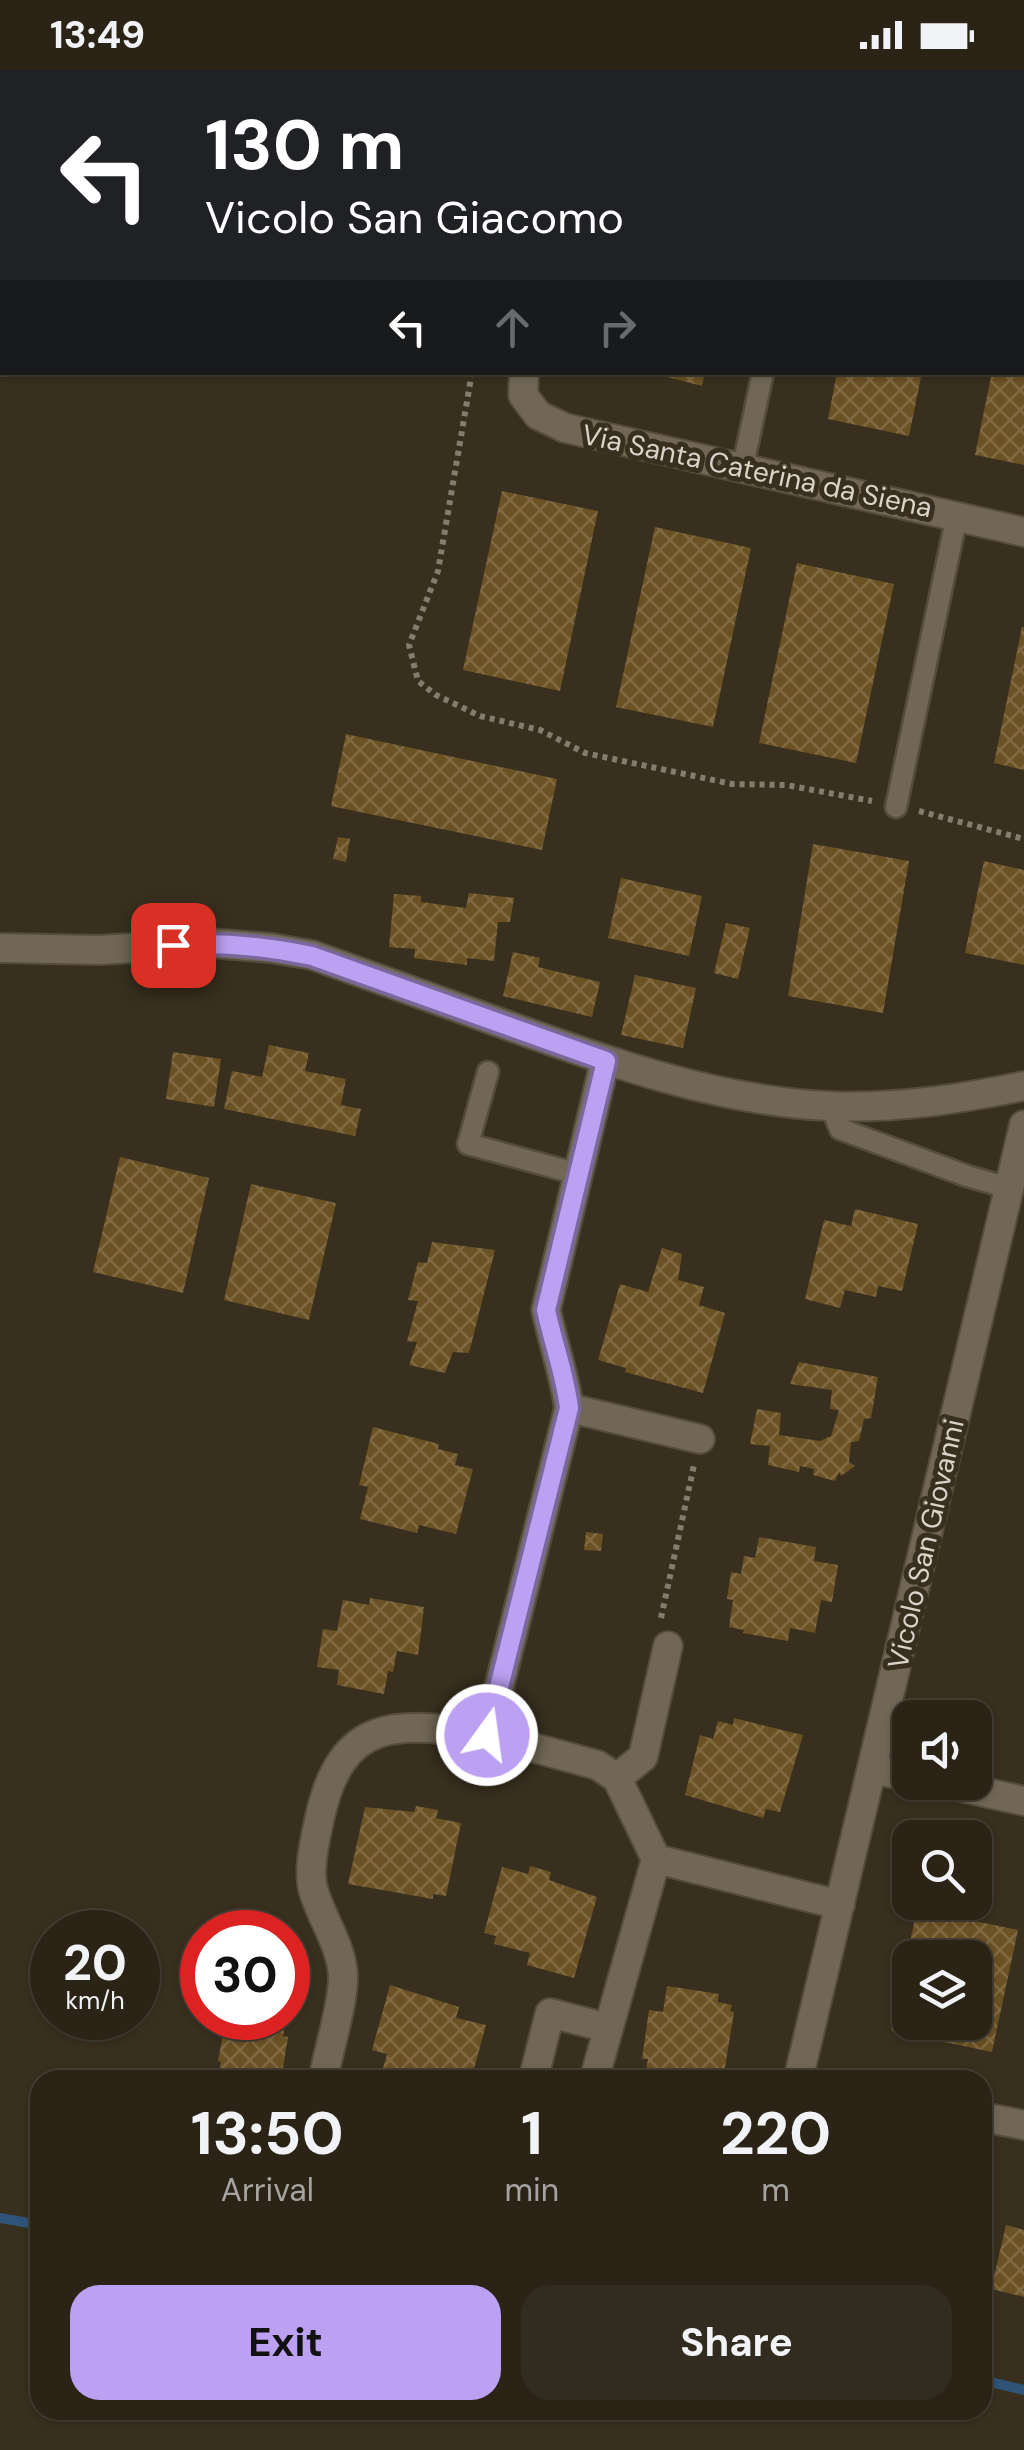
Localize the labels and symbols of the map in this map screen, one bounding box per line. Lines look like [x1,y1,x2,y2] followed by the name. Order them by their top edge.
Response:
[579,416,935,526] street label: Via Santa Caterina da Siena
[131,903,216,988] pin
[879,1415,973,1673] street label: Vicolo San Giovanni
[435,1683,539,1787] position arrow
[180,1910,310,2040] speed limit sign: 30

